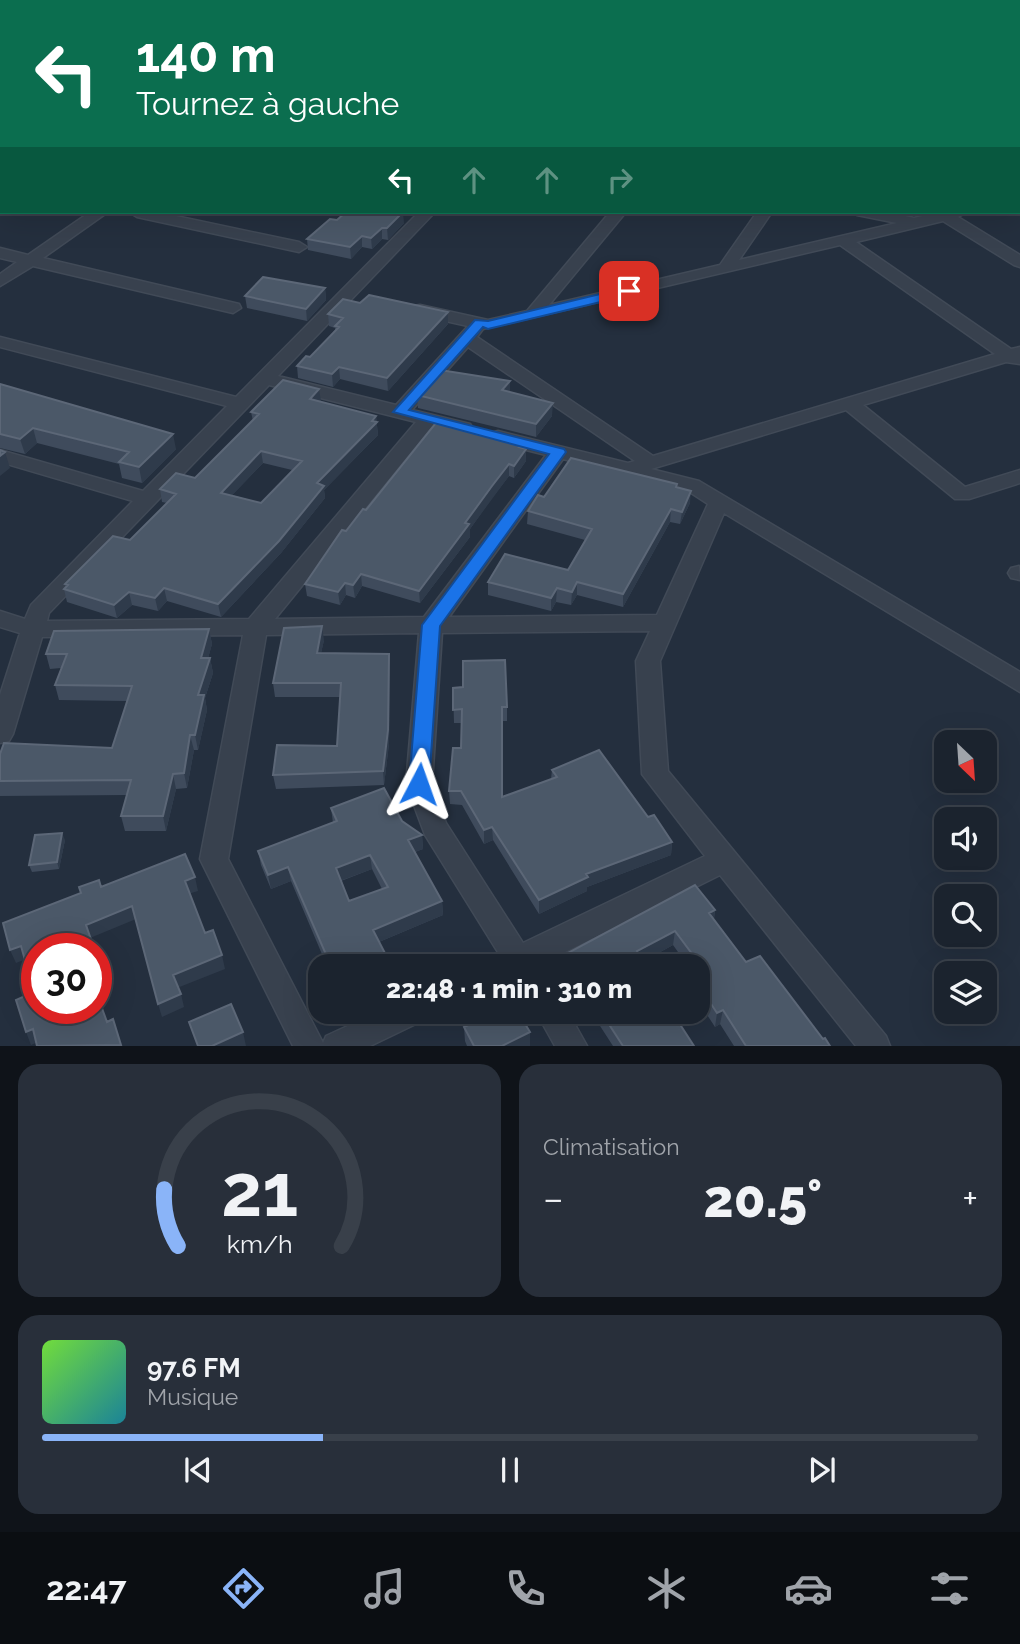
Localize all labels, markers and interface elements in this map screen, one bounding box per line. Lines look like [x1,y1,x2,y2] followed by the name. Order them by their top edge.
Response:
[136,26,276,83] text: 140 m
[21,28,112,119] icon: left
[136,85,399,122] text: Tournez à gauche
[382,161,420,199] icon: left
[455,161,493,199] icon: ahead
[528,161,566,199] icon: ahead
[601,161,639,199] icon: right
[599,261,659,321] pin
[610,272,648,310] icon: arrive
[934,730,998,793] north arrow
[934,730,997,1024] map controls
[382,747,456,821] position arrow
[934,807,997,870] button: sound
[934,884,997,947] button: search
[21,933,112,1024] speed limit sign: 30
[934,961,997,1024] button: layers
[386,974,632,1004] text: 22:48 · 1 min · 310 m
[543,1133,680,1160] text: Climatisation
[221,1149,298,1234] text: 21
[703,1168,822,1229] text: 20.5°
[543,1176,563,1221] text: −
[962,1176,978,1221] text: +
[227,1229,292,1259] text: km/h
[147,1353,241,1383] text: 97.6 FM
[147,1383,238,1410] text: Musique
[179,1451,217,1489] icon: previous
[491,1451,529,1489] icon: pause
[803,1451,841,1489] icon: next
[219,1564,268,1613] icon: directions
[360,1564,409,1613] icon: music
[501,1564,550,1613] icon: phone
[642,1564,691,1613] icon: climate
[784,1564,833,1613] icon: car
[925,1564,974,1613] icon: filters
[46,1570,126,1607] text: 22:47

